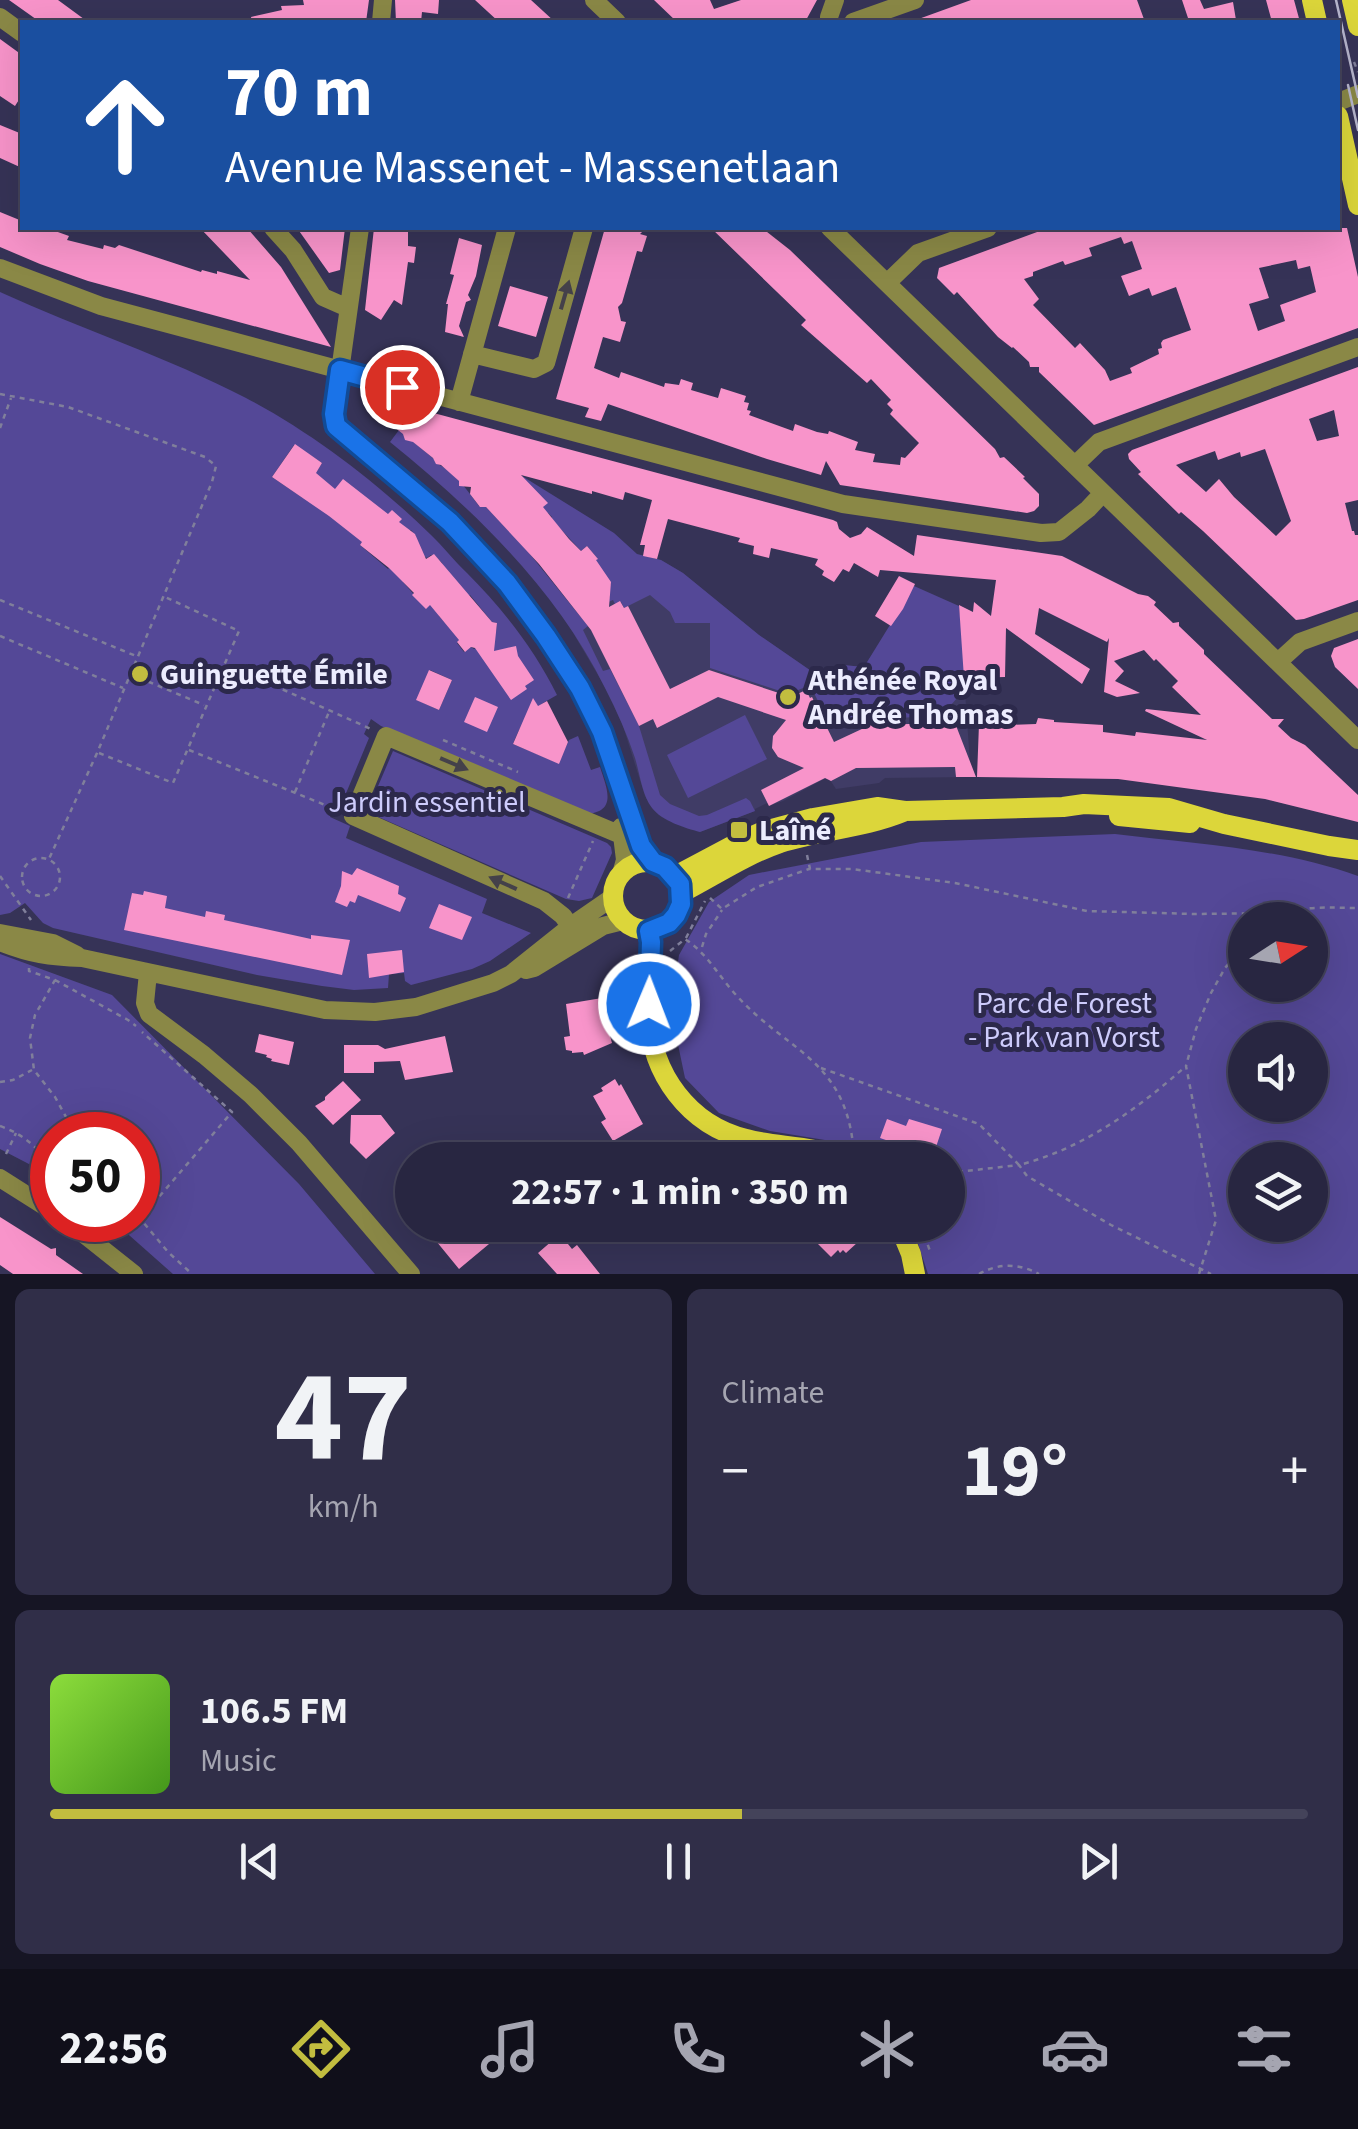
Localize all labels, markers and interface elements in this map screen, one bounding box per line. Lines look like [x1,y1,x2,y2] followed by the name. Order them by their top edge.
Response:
[225,43,373,143] text: 70 m
[60,60,190,190] icon: ahead
[225,136,840,200] text: Avenue Massenet - Massenetlaan
[558,279,573,310] one-way arrow
[360,345,445,430] pin
[375,360,430,415] icon: arrive
[160,653,388,696] place label: Guinguette Émile
[807,659,1014,736] place label: Athénée Royal Andrée Thomas
[129,663,151,685] marker: Guinguette Émile
[777,686,799,708] marker: Athénée Royal Andrée Thomas
[439,756,469,772] one-way arrow
[328,781,526,824] park label: Jardin essentiel
[759,809,831,852] place label: Laîné
[728,819,750,841] marker: Laîné
[488,875,518,891] one-way arrow
[1228,902,1328,1002] north arrow
[1228,902,1328,1242] map controls
[597,952,701,1056] position arrow
[968,982,1160,1059] park label: Parc de Forest - Park van Vorst
[1228,1022,1328,1122] button: sound
[30,1112,160,1242] speed limit sign: 50
[1228,1142,1328,1242] button: layers
[511,1165,849,1219] text: 22:57 · 1 min · 350 m
[275,1326,412,1511] text: 47
[722,1370,824,1416] text: Climate
[961,1418,1068,1525] text: 19°
[722,1433,749,1511] text: −
[1281,1433,1308,1511] text: +
[308,1484,379,1530] text: km/h
[200,1684,348,1738] text: 106.5 FM
[200,1738,277,1784] text: Music
[232,1834,287,1889] icon: previous
[651,1834,706,1889] icon: pause
[1071,1834,1126,1889] icon: next
[286,2014,356,2084] icon: directions
[475,2014,545,2084] icon: music
[663,2014,733,2084] icon: phone
[852,2014,922,2084] icon: climate
[1040,2014,1110,2084] icon: car
[1229,2014,1299,2084] icon: filters
[59,2017,168,2081] text: 22:56

